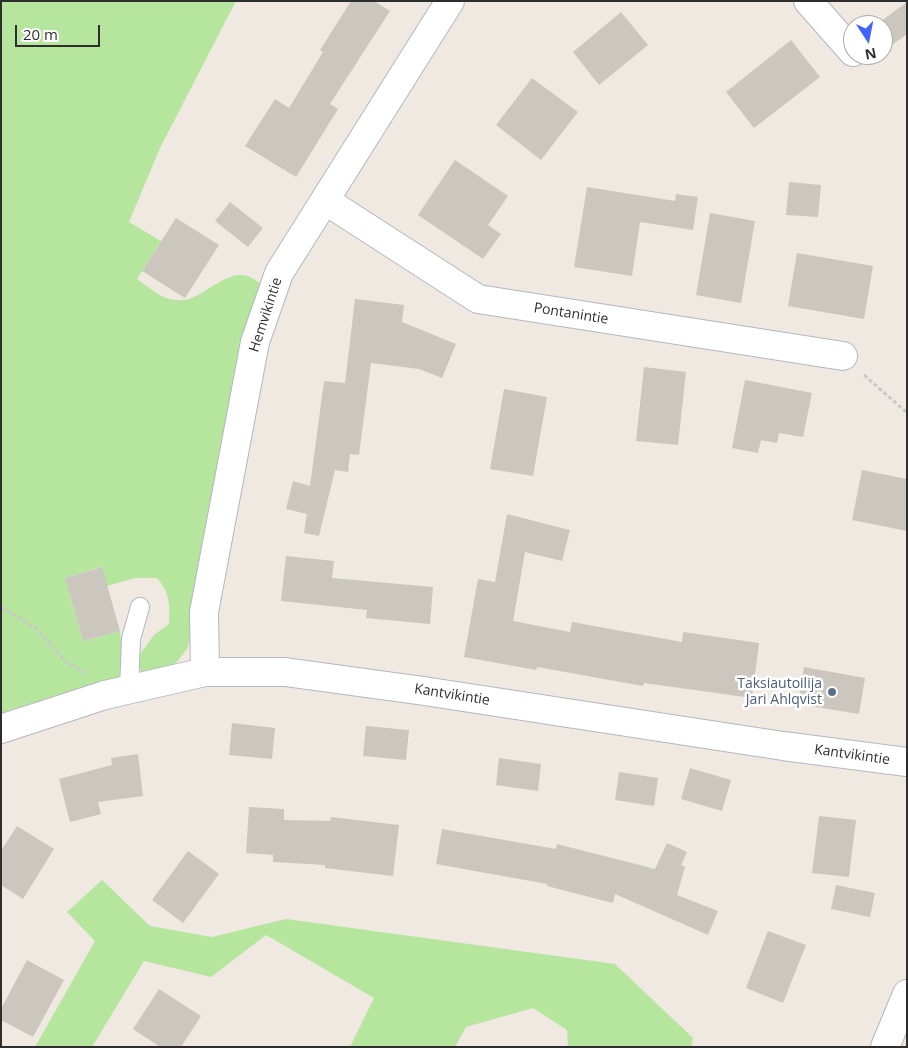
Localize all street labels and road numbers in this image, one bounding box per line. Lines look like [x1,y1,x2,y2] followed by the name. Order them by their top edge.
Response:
[246,276,286,354] street label: Hemvikintie
[533,300,609,328] street label: Pontanintie
[413,681,491,709] street label: Kantvikintie
[813,741,891,769] street label: Kantvikintie

